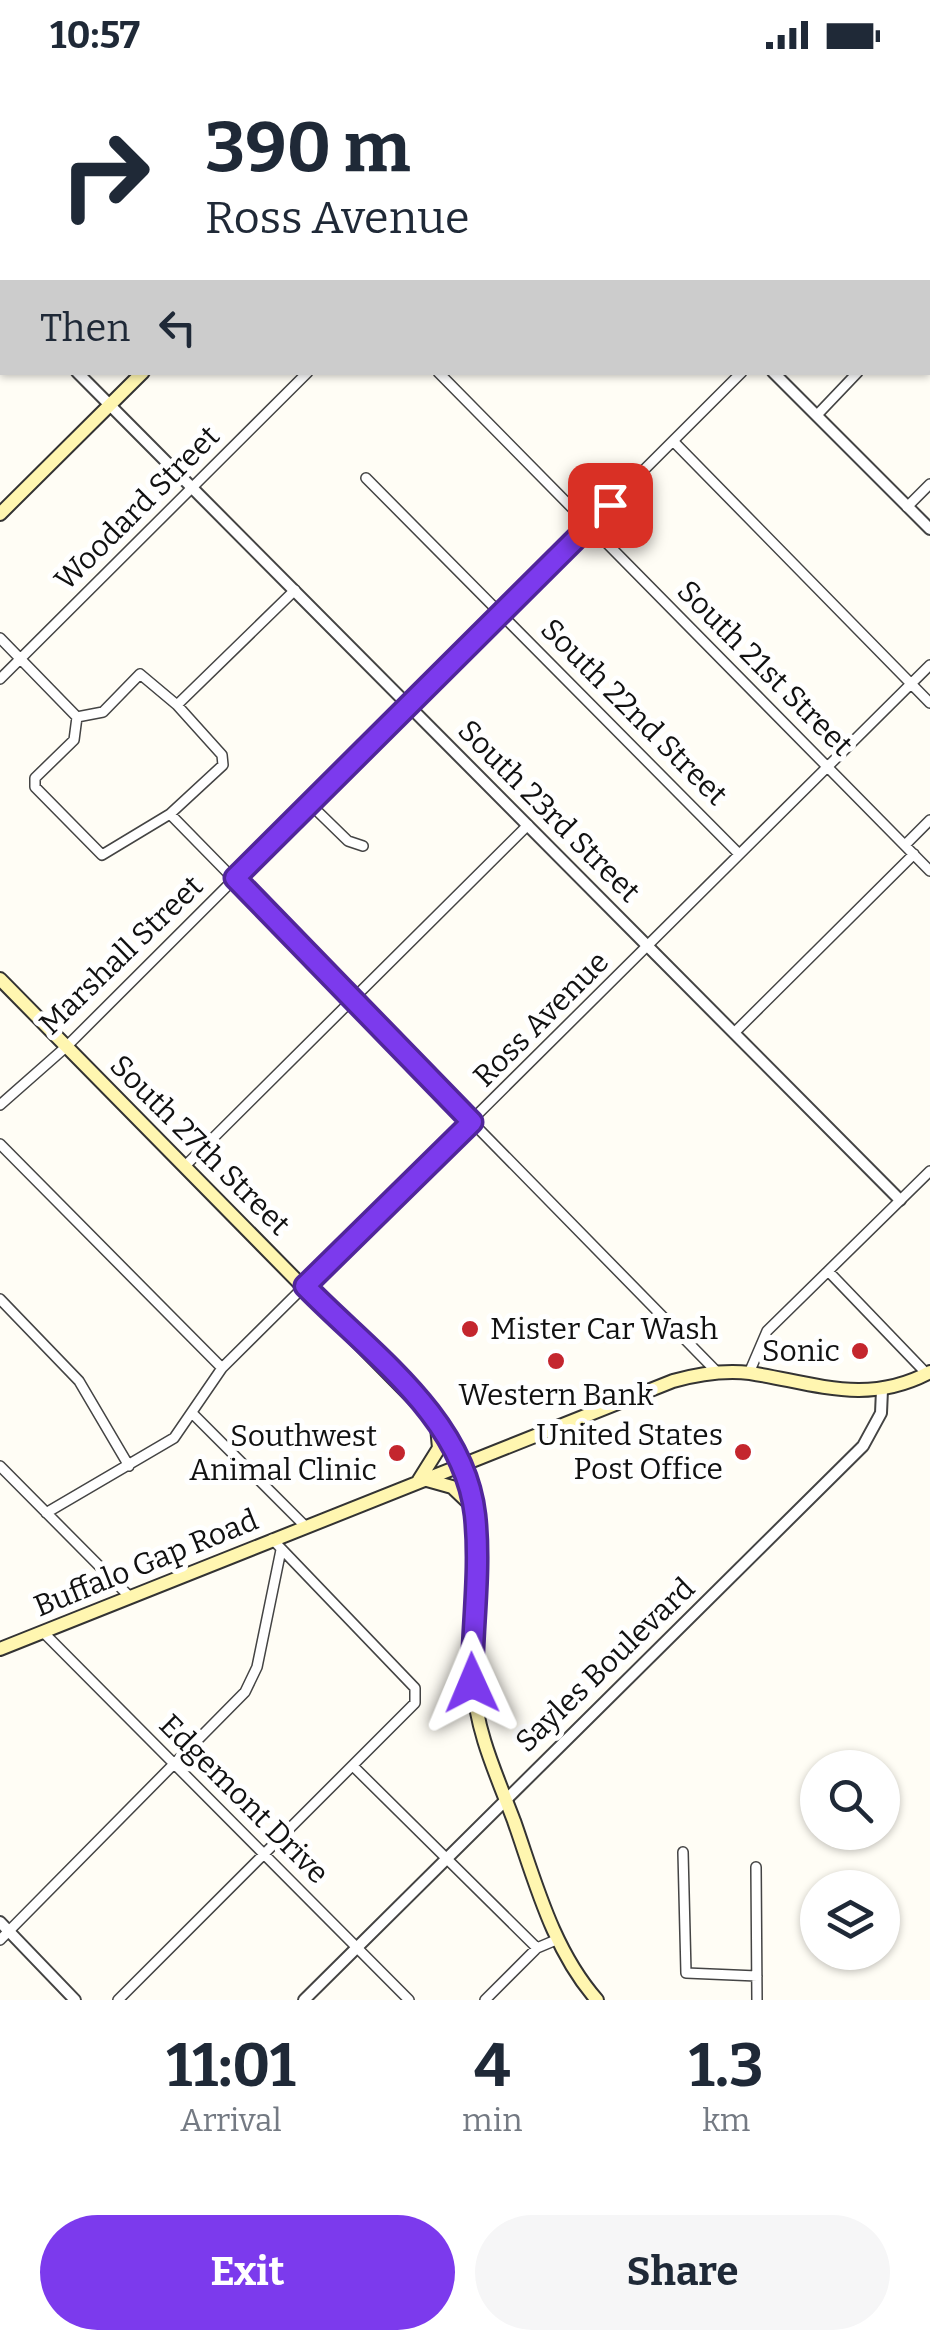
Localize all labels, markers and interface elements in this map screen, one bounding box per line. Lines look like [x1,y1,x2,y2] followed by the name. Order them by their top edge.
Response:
[50,12,140,58] text: 10:57
[205,106,411,190] text: 390 m
[40,110,170,240] icon: right
[205,191,470,245] text: Ross Avenue
[150,300,205,355] icon: left
[40,305,130,351] text: Then
[47,418,227,598] street label: Woodard Street
[568,463,653,548] pin
[583,478,638,533] icon: arrive
[670,573,860,763] street label: South 21st Street
[533,611,735,813] street label: South 22nd Street
[451,713,648,910] street label: South 23rd Street
[32,868,210,1042] street label: Marshall Street
[466,944,616,1094] street label: Ross Avenue
[103,1048,298,1243] street label: South 27th Street
[490,1311,718,1347] place label: Mister Car Wash
[459,1318,481,1340] marker: Mister Car Wash
[762,1333,840,1369] place label: Sonic
[849,1340,871,1362] marker: Sonic
[545,1350,567,1372] marker: Western Bank
[458,1377,654,1413] place label: Western Bank
[536,1417,723,1487] place label: United States Post Office
[189,1418,377,1488] place label: Southwest Animal Clinic
[732,1441,754,1463] marker: United States Post Office
[386,1442,408,1464] marker: Southwest Animal Clinic
[29,1502,264,1624] street label: Buffalo Gap Road
[508,1570,702,1760] street label: Sayles Boulevard
[420,1631,524,1735] position arrow
[152,1707,336,1891] street label: Edgemont Drive
[800,1750,900,1970] map controls
[800,1750,900,1850] button: search
[800,1870,900,1970] button: layers
[166,2030,296,2102] text: 11:01
[474,2030,511,2102] text: 4
[689,2030,764,2102] text: 1.3
[180,2101,282,2139] text: Arrival
[462,2101,522,2139] text: min
[702,2101,750,2139] text: km
[40,2215,455,2330] button: Exit
[475,2215,890,2330] button: Share

